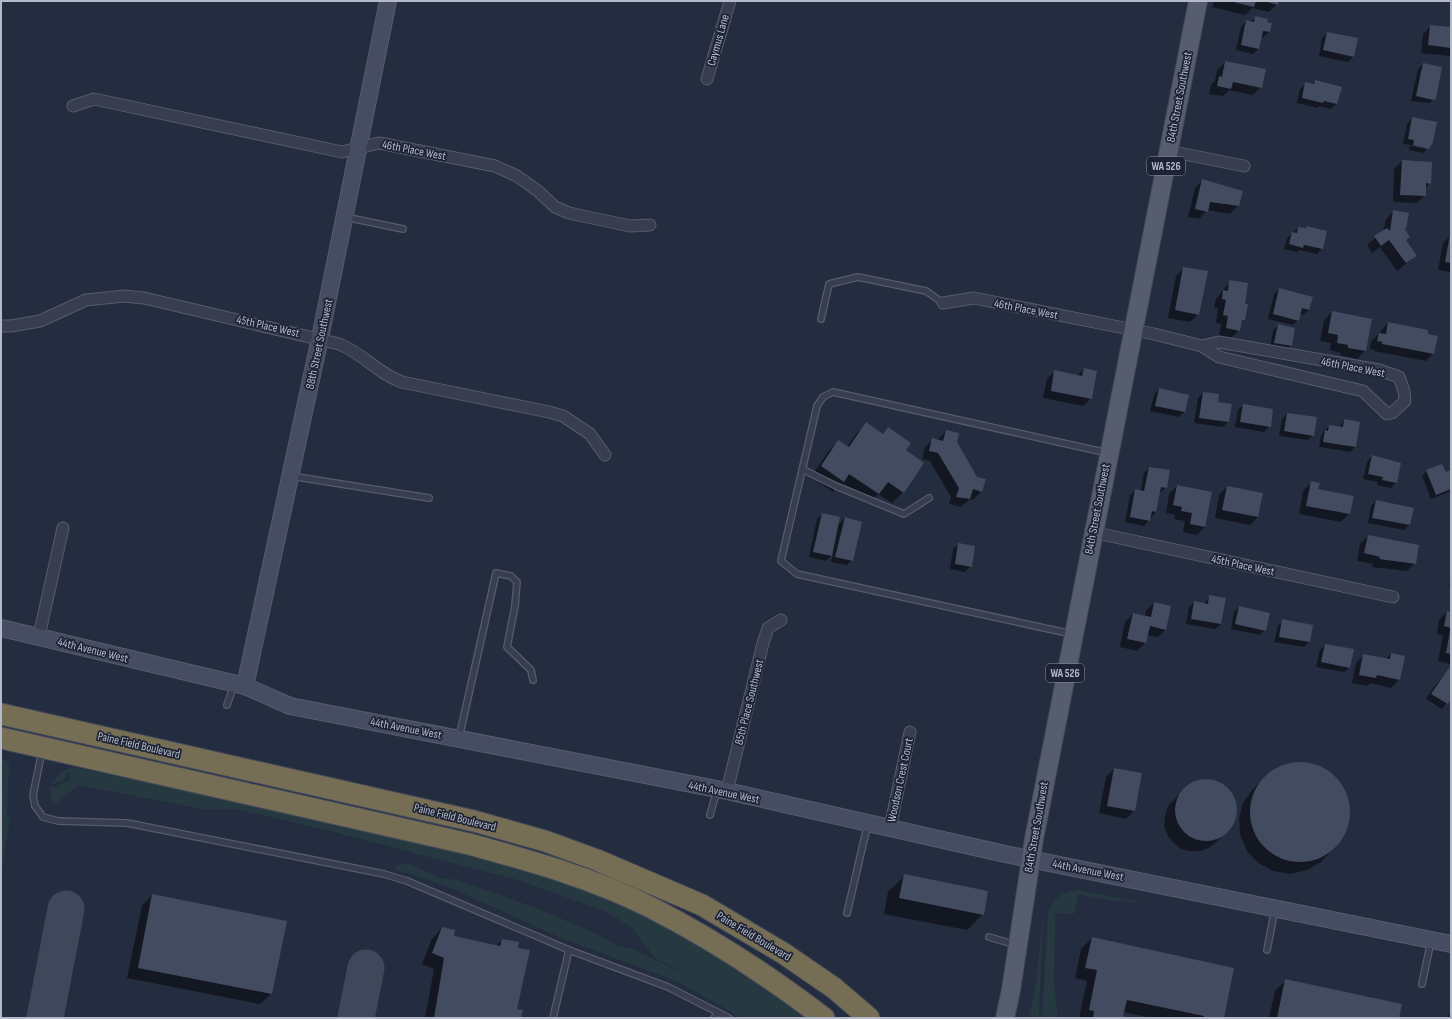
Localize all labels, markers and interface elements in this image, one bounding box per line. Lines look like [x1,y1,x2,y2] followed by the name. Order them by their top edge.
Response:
[704,13,733,68] street label: Caymus Lane
[1163,50,1196,144] street label: 84th Street Southwest
[381,137,447,164] street label: 46th Place West
[1147,157,1185,175] road number: WA 526
[993,296,1059,323] street label: 46th Place West
[303,297,336,391] street label: 88th Street Southwest
[235,312,301,341] street label: 45th Place West
[1320,354,1386,381] street label: 46th Place West
[1081,462,1114,556] street label: 84th Street Southwest
[1210,551,1276,580] street label: 45th Place West
[56,634,130,667] street label: 44th Avenue West
[732,657,767,746] street label: 85th Place Southwest
[1046,664,1084,682] road number: WA 526
[369,714,443,743] street label: 44th Avenue West
[96,729,182,762] street label: Paine Field Boulevard
[884,736,917,824] street label: Woodson Crest Court
[687,778,761,807] street label: 44th Avenue West
[1021,780,1052,874] street label: 84th Street Southwest
[412,800,498,835] street label: Paine Field Boulevard
[1051,856,1125,885] street label: 44th Avenue West
[714,908,794,965] street label: Paine Field Boulevard

